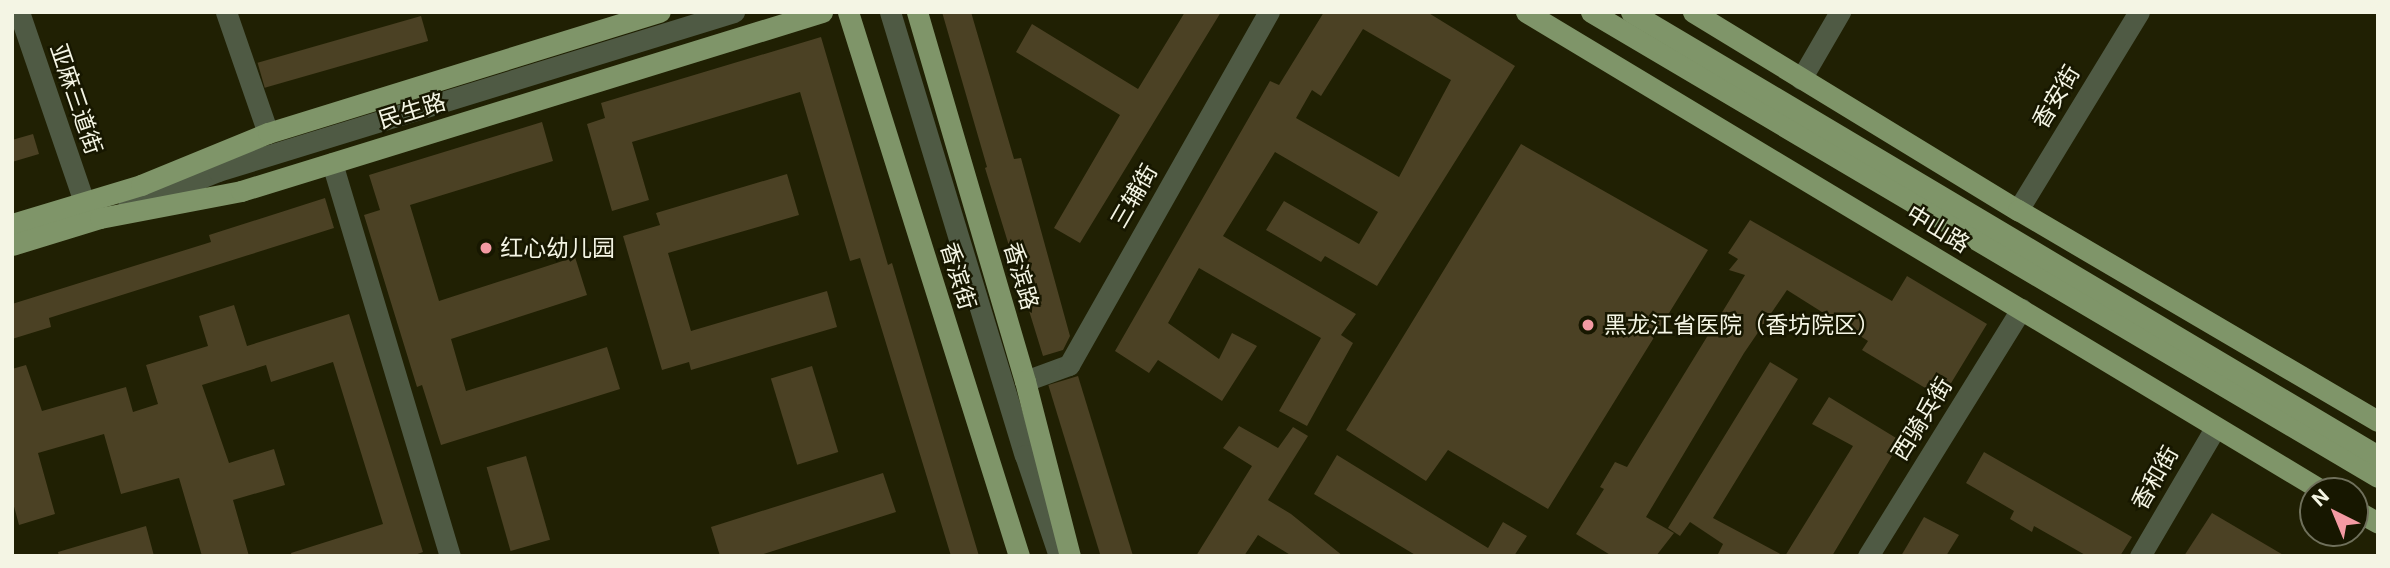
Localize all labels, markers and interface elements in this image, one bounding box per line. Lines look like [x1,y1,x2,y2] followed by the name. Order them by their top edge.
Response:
[44,40,108,158] street label: 亚麻三道街
[2026,60,2086,134] street label: 香安街
[375,88,449,134] street label: 民生路
[1105,159,1163,233] street label: 三辅街
[1901,199,1975,259] street label: 中山路
[500,234,615,262] place label: 红心幼儿园
[935,239,981,313] street label: 香滨街
[998,239,1044,313] street label: 香滨路
[478,240,494,256] marker: 红心幼儿园
[1604,311,1880,339] place label: 黑龙江省医院（香坊院区）
[1578,315,1598,335] marker: 黑龙江省医院（香坊院区）
[1886,373,1958,465] street label: 西骑兵街
[2126,441,2184,515] street label: 香和街
[2299,477,2369,547] north arrow
[2308,484,2334,511] text: N

